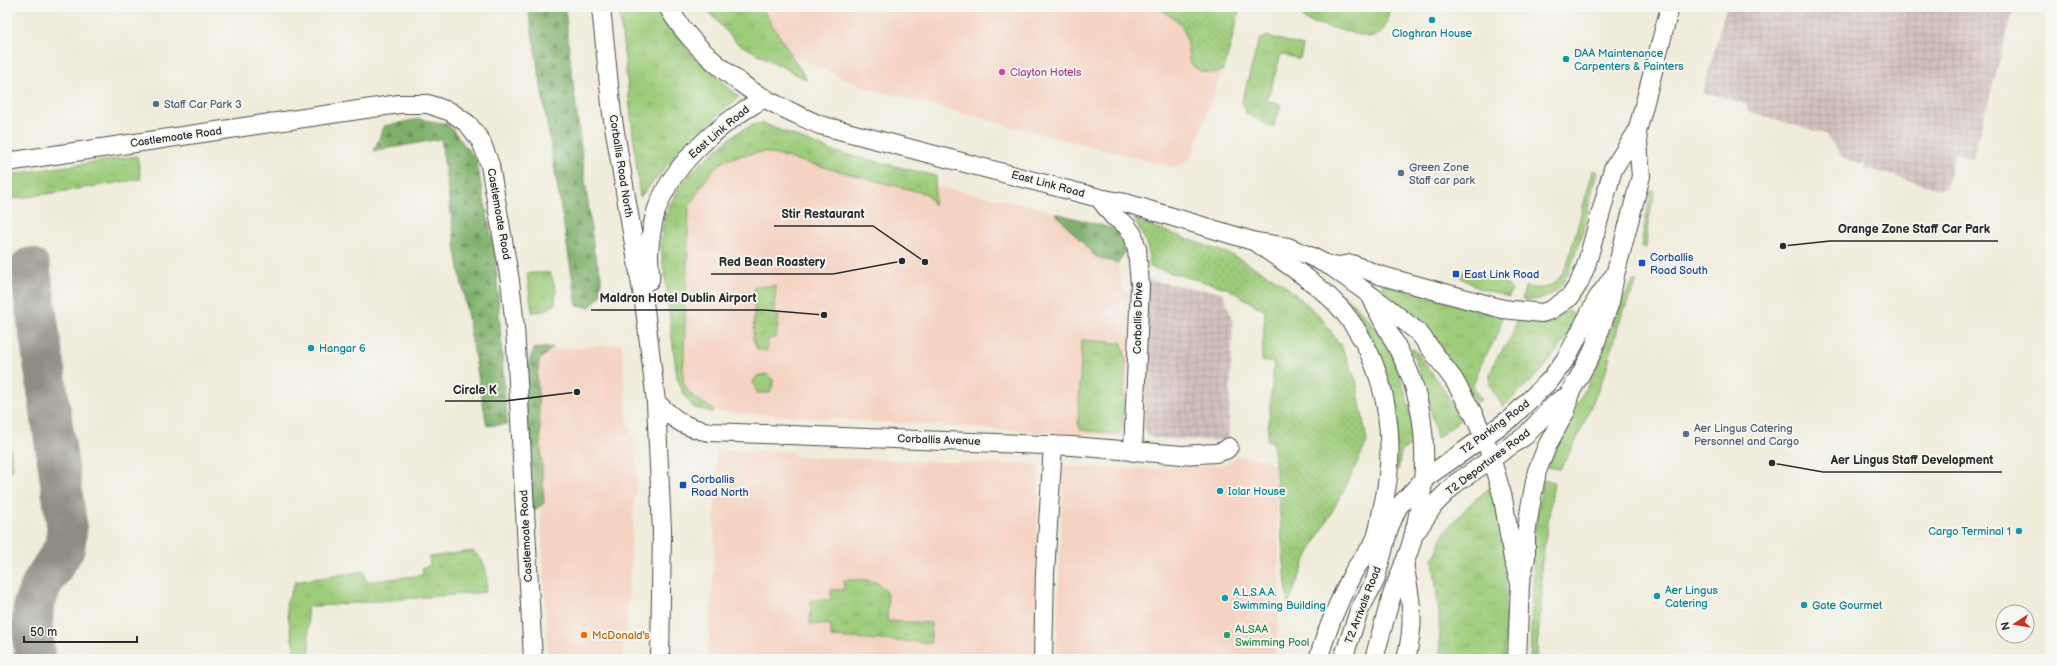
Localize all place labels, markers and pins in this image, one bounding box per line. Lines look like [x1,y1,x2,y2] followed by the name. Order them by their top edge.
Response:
[1427,15,1437,25] marker: Cloghran House
[1392,27,1473,40] place label: Cloghran House
[1574,47,1684,73] place label: DAA Maintenance Carpenters & Painters
[1561,54,1571,64] marker: DAA Maintenance Carpenters & Painters
[1010,66,1082,79] place label: Clayton Hotels
[997,67,1007,77] marker: Clayton Hotels
[164,98,242,111] place label: Staff Car Park 3
[151,99,161,109] marker: Staff Car Park 3
[1409,161,1475,187] place label: Green Zone Staff car park
[1396,168,1406,178] marker: Green Zone Staff car park
[774,202,873,226] callout: Stir Restaurant
[1830,217,1998,241] callout: Orange Zone Staff Car Park
[711,250,833,274] callout: Red Bean Roastery
[1650,251,1708,277] place label: Corballis Road South
[1637,258,1647,268] marker: Corballis Road South
[1464,268,1539,281] place label: East Link Road
[1451,269,1461,279] marker: East Link Road
[591,286,764,310] callout: Maldron Hotel Dublin Airport
[319,342,366,355] place label: Hangar 6
[306,343,316,353] marker: Hangar 6
[445,377,505,401] callout: Circle K
[1694,422,1799,448] place label: Aer Lingus Catering Personnel and Cargo
[1681,429,1691,439] marker: Aer Lingus Catering Personnel and Cargo
[1823,448,2002,472] callout: Aer Lingus Staff Development
[691,473,749,499] place label: Corballis Road North
[678,480,688,490] marker: Corballis Road North
[1228,485,1286,498] place label: Iolar House
[1215,486,1225,496] marker: Iolar House
[1928,525,2011,538] place label: Cargo Terminal 1
[2014,526,2024,536] marker: Cargo Terminal 1
[1665,584,1719,610] place label: Aer Lingus Catering
[1233,586,1326,612] place label: A.L.S.A.A. Swimming Building
[1652,591,1662,601] marker: Aer Lingus Catering
[1220,593,1230,603] marker: A.L.S.A.A. Swimming Building
[1812,599,1883,612] place label: Gate Gourmet
[1799,600,1809,610] marker: Gate Gourmet
[1235,623,1309,649] place label: ALSAA Swimming Pool
[592,629,650,642] place label: McDonald's
[579,630,589,640] marker: McDonald's
[1222,630,1232,640] marker: ALSAA Swimming Pool

